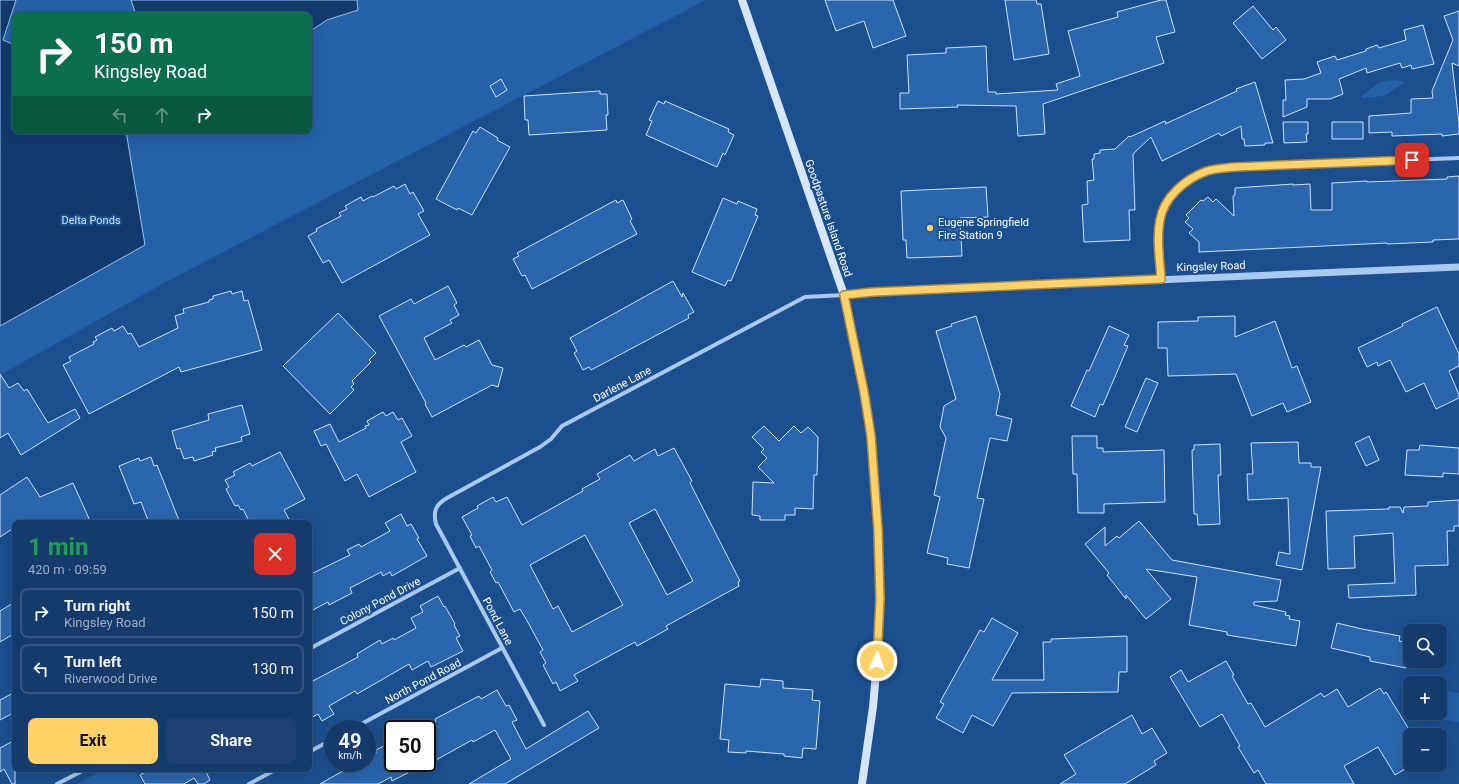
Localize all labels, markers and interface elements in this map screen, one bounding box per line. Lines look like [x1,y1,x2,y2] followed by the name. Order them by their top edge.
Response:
[94,27,173,60] text: 150 m
[28,28,80,80] icon: right
[94,61,207,82] text: Kingsley Road
[109,104,131,126] icon: left
[151,104,173,126] icon: ahead
[193,104,215,126] icon: right
[1395,143,1429,177] pin
[1401,149,1423,171] icon: arrive
[802,158,855,279] street label: Goodpasture Island Road
[61,214,121,227] park label: Delta Ponds
[938,216,1029,242] place label: Eugene Springfield Fire Station 9
[925,223,935,233] marker: Eugene Springfield Fire Station 9
[1176,259,1246,274] street label: Kingsley Road
[591,364,654,405] street label: Darlene Lane
[28,533,88,561] text: 1 min
[254,533,296,575] button: close
[28,562,107,577] text: 420 m · 09:59
[338,575,423,628] street label: Colony Pond Drive
[480,595,516,647] street label: Pond Lane
[64,597,130,615] text: Turn right
[30,602,52,624] icon: right
[252,604,294,622] text: 150 m
[64,615,146,630] text: Kingsley Road
[1403,624,1447,772] map controls
[1403,624,1447,668] button: search
[856,640,898,682] position arrow
[64,653,121,671] text: Turn left
[383,656,463,707] street label: North Pond Road
[30,658,52,680] icon: left
[252,660,294,678] text: 130 m
[64,671,157,686] text: Riverwood Drive
[1403,676,1447,720] button: +
[28,718,158,764] button: Exit
[166,718,296,764] button: Share
[384,720,436,772] speed limit sign: 50
[1403,728,1447,772] button: −
[339,729,361,753] text: 49
[338,750,362,761] text: km/h

